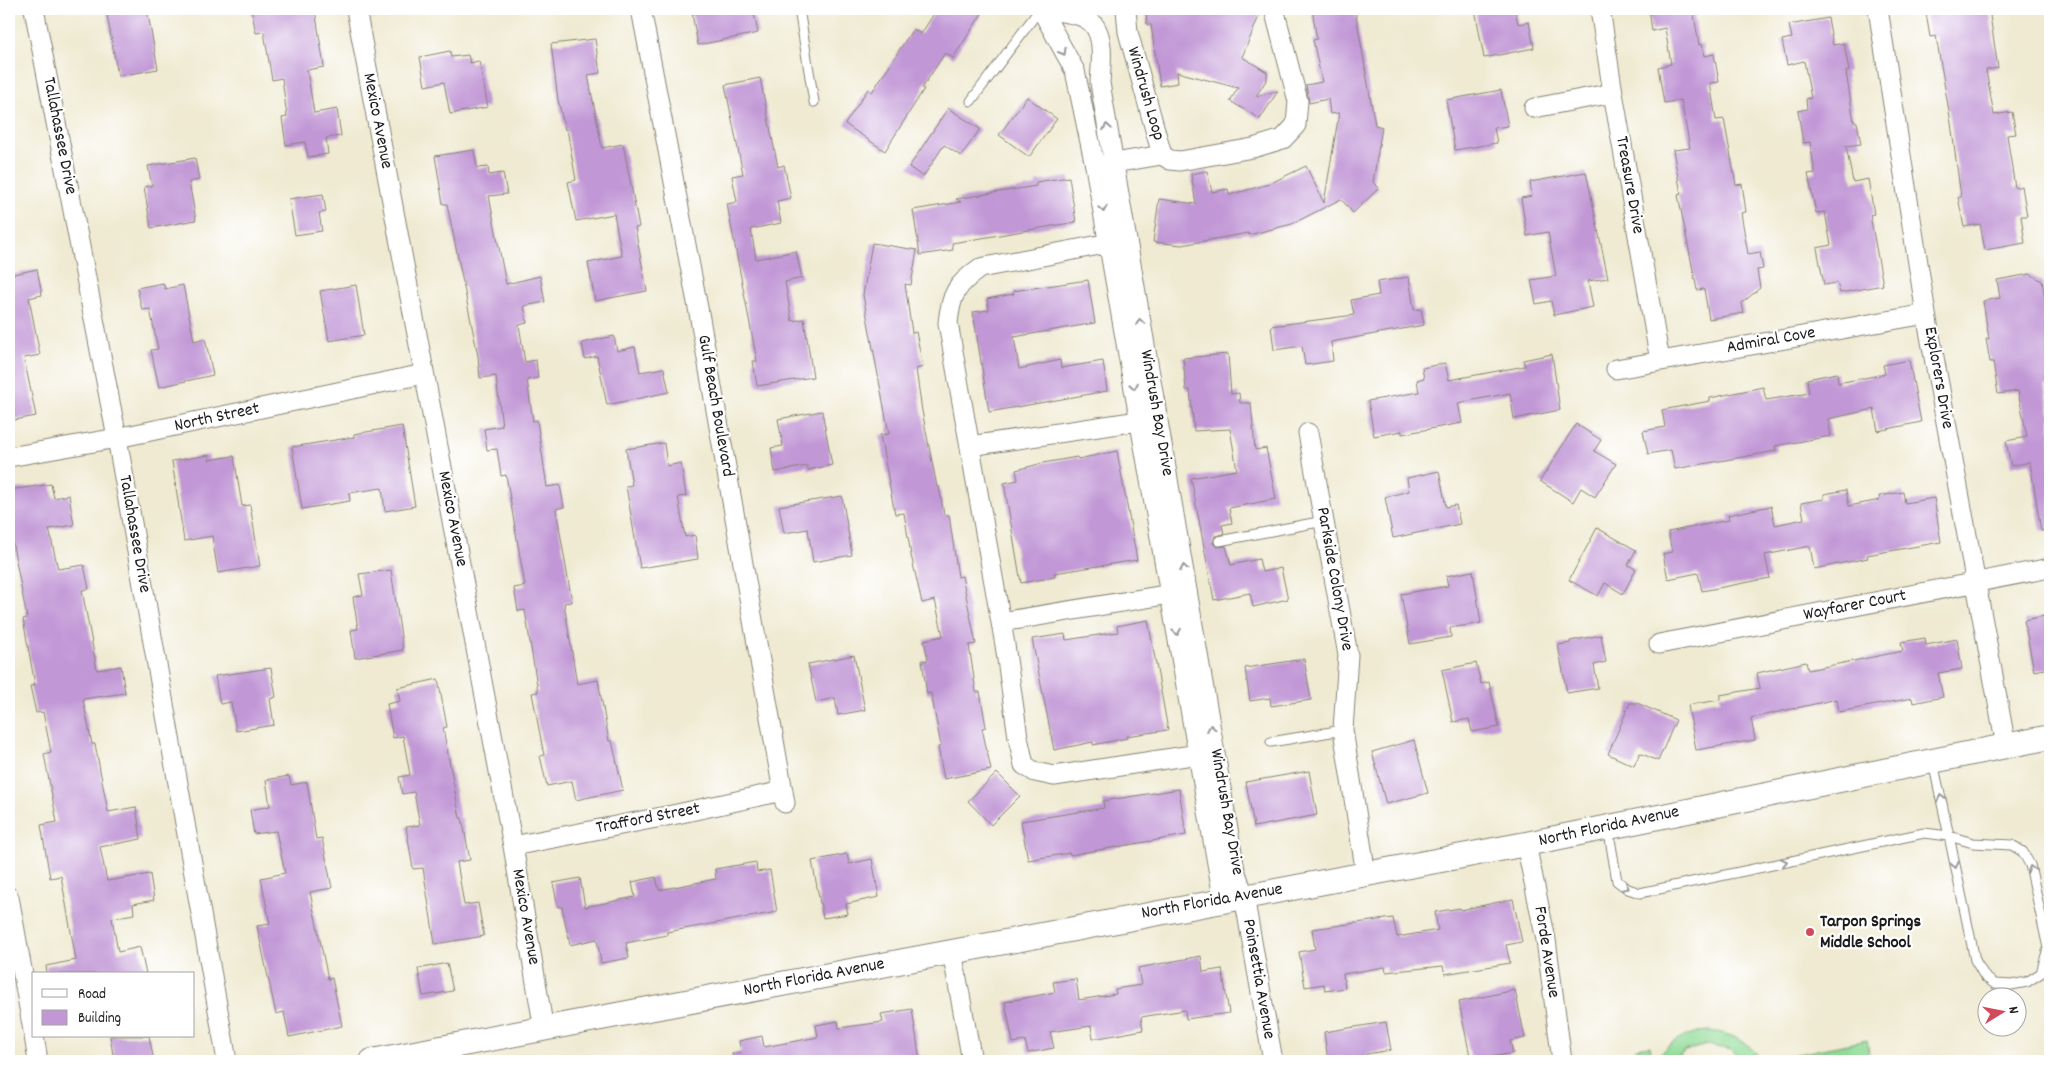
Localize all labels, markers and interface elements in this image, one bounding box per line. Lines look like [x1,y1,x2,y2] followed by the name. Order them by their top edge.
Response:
[1120,44,1170,144] street label: Windrush Loop
[1057,47,1067,56] one-way arrow
[355,71,399,171] street label: Mexico Avenue
[35,75,83,197] street label: Tallahassee Drive
[1102,123,1113,131] one-way arrow
[1608,134,1650,236] street label: Treasure Drive
[1097,204,1107,213] one-way arrow
[1135,318,1145,326] one-way arrow
[1725,321,1817,361] street label: Admiral Cove
[1917,325,1959,431] street label: Explorers Drive
[690,333,740,479] street label: Gulf Beach Boulevard
[1133,348,1179,478] street label: Windrush Bay Drive
[1129,381,1139,390] one-way arrow
[172,397,262,439] street label: North Street
[430,469,474,569] street label: Mexico Avenue
[111,473,157,595] street label: Tallahassee Drive
[1309,505,1359,653] street label: Parkside Colony Drive
[1179,564,1189,573] one-way arrow
[1801,584,1909,628] street label: Wayfarer Court
[1171,628,1181,636] one-way arrow
[1207,724,1217,733] one-way arrow
[1203,747,1249,877] street label: Windrush Bay Drive
[1936,794,1947,803] one-way arrow
[594,797,703,841] street label: Trafford Street
[1536,800,1682,854] street label: North Florida Avenue
[1780,858,1789,868] one-way arrow
[1949,861,1960,869] one-way arrow
[2026,865,2036,873] one-way arrow
[504,867,546,967] street label: Mexico Avenue
[1139,877,1285,927] street label: North Florida Avenue
[1621,881,1630,891] one-way arrow
[1526,904,1566,1000] street label: Forde Avenue
[1820,910,1921,956] place label: Tarpon Springs Middle School
[1235,917,1281,1041] street label: Poinsettia Avenue
[1804,926,1816,938] marker: Tarpon Springs Middle School
[741,952,887,1004] street label: North Florida Avenue
[32,972,195,1038] legend
[78,984,106,1006] text: Road
[1976,988,2026,1038] north arrow
[2002,1005,2023,1015] text: N
[78,1008,121,1030] text: Building

